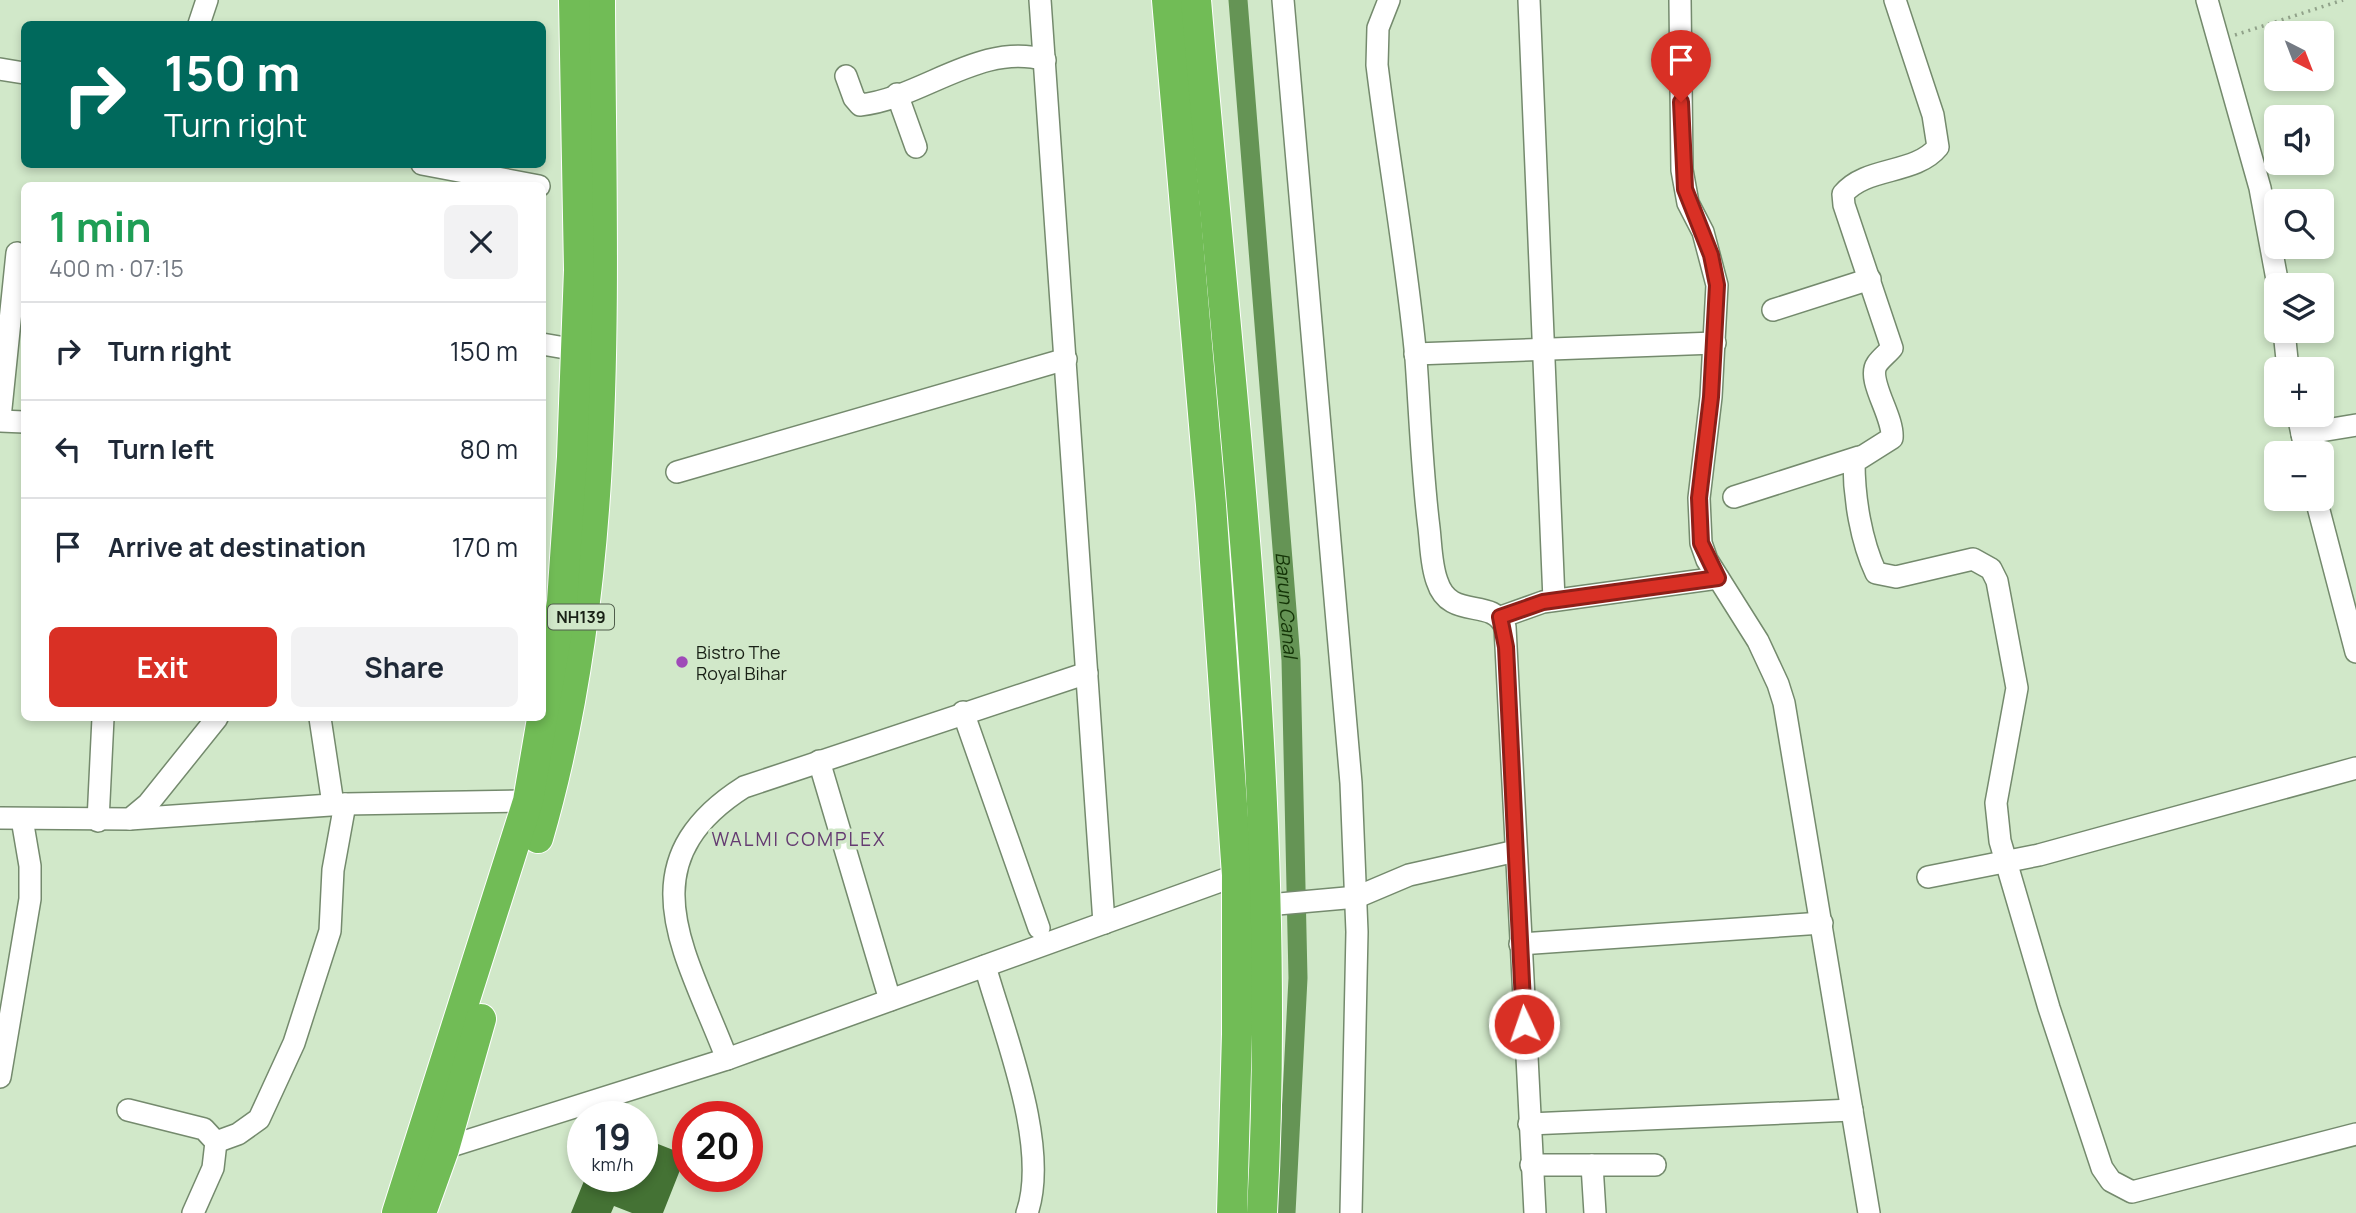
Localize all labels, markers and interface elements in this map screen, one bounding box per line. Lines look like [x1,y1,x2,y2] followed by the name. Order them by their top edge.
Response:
[2264,21,2334,91] north arrow
[2264,21,2334,511] map controls
[1651,30,1711,102] pin
[164,39,300,106] text: 150 m
[1662,41,1700,79] icon: arrive
[49,49,140,140] icon: right
[164,103,307,147] text: Turn right
[2264,105,2334,175] button: sound
[2264,189,2334,259] button: search
[49,197,152,255] text: 1 min
[444,205,518,279] button: close
[49,252,184,284] text: 400 m · 07:15
[2264,273,2334,343] button: layers
[49,332,87,370] icon: right
[108,333,232,369] text: Turn right
[450,333,518,369] text: 150 m
[2264,357,2334,427] button: +
[49,430,87,468] icon: left
[108,431,215,467] text: Turn left
[460,431,518,467] text: 80 m
[2264,441,2334,511] button: −
[49,528,87,566] icon: arrive
[108,529,366,565] text: Arrive at destination
[452,529,518,565] text: 170 m
[1269,551,1304,661] water label: Barun Canal
[548,604,614,630] road number: NH139
[49,627,277,707] button: Exit
[291,627,518,707] button: Share
[696,640,788,685] place label: Bistro The Royal Bihar
[674,654,690,670] marker: Bistro The Royal Bihar
[711,826,887,852] district label: WALMI COMPLEX
[1487,987,1561,1061] position arrow
[672,1101,763,1192] speed limit sign: 20
[594,1113,631,1161] text: 19
[592,1152,633,1176] text: km/h

